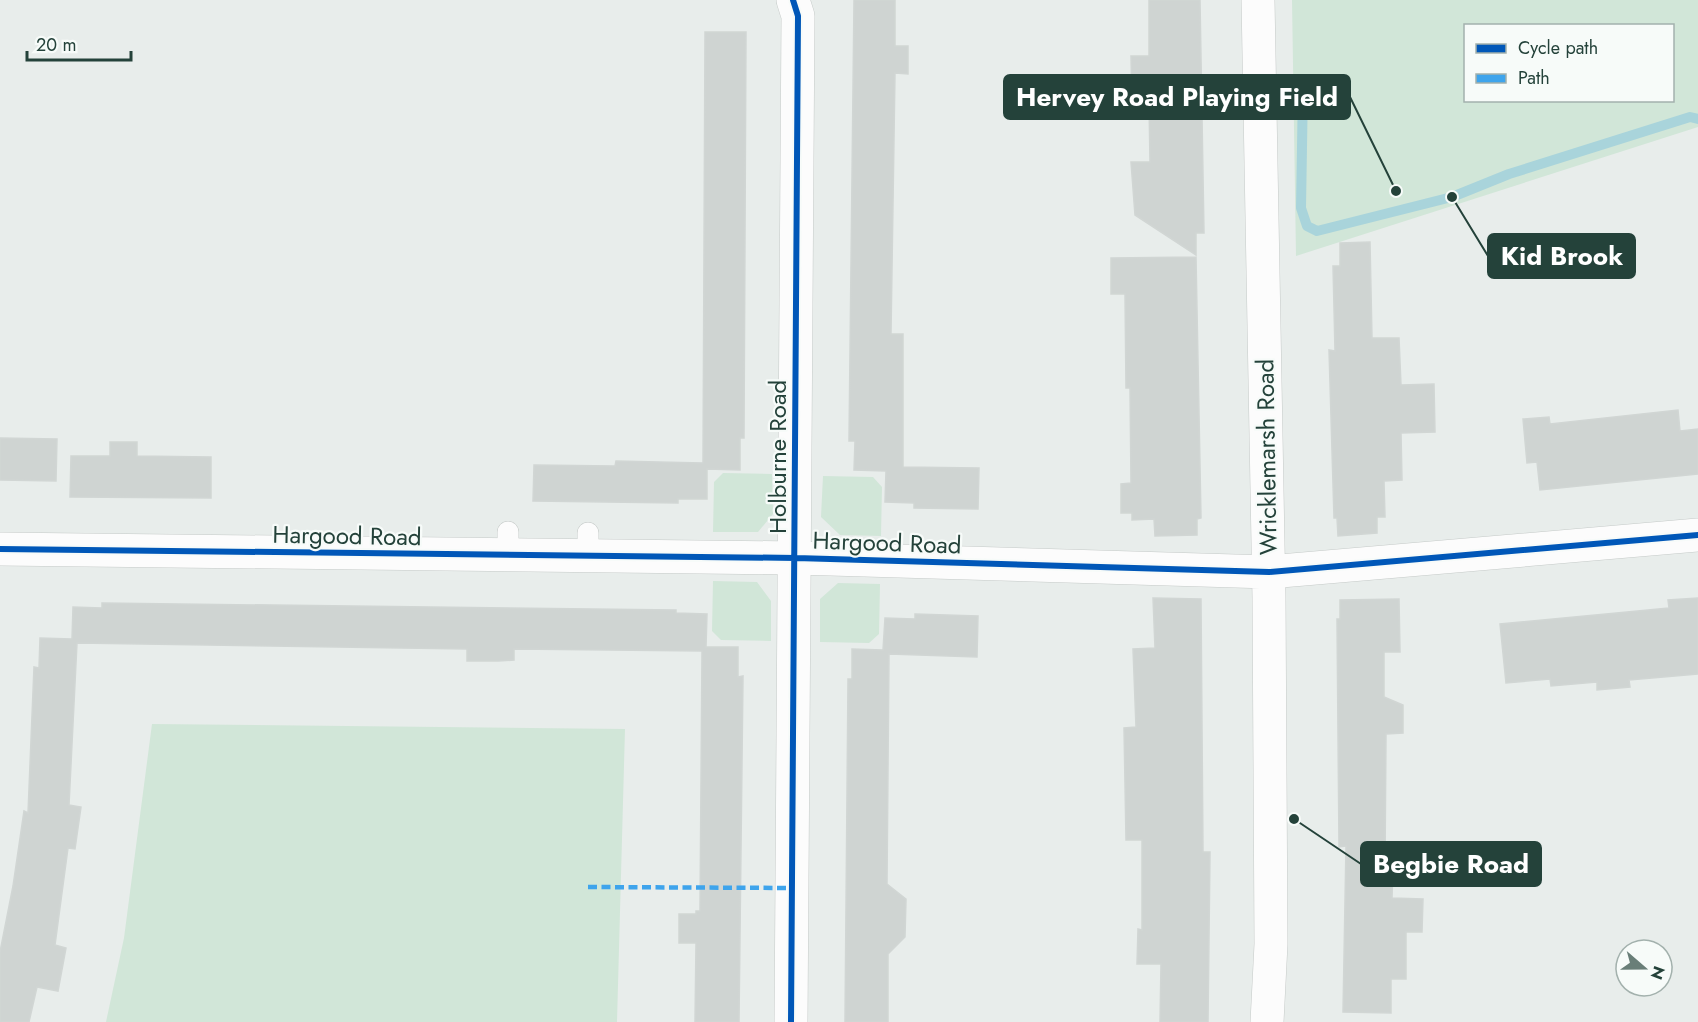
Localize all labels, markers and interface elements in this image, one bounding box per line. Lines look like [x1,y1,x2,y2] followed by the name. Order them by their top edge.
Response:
[27,24,130,62] scale bar
[1464,24,1674,102] legend
[36,32,76,58] text: 20 m
[1518,35,1598,61] text: Cycle path
[1518,65,1550,91] text: Path
[1004,75,1350,119] callout: Hervey Road Playing Field
[1016,78,1338,116] text: Hervey Road Playing Field
[1488,234,1635,278] callout: Kid Brook
[1501,237,1623,275] text: Kid Brook
[1247,359,1286,555] street label: Wricklemarsh Road
[760,380,795,534] street label: Holburne Road
[272,517,422,554] street label: Hargood Road
[812,522,962,563] street label: Hargood Road
[1361,842,1541,886] callout: Begbie Road
[1373,845,1529,883] text: Begbie Road
[1614,938,1674,998] north arrow
[1645,963,1671,983] text: N

